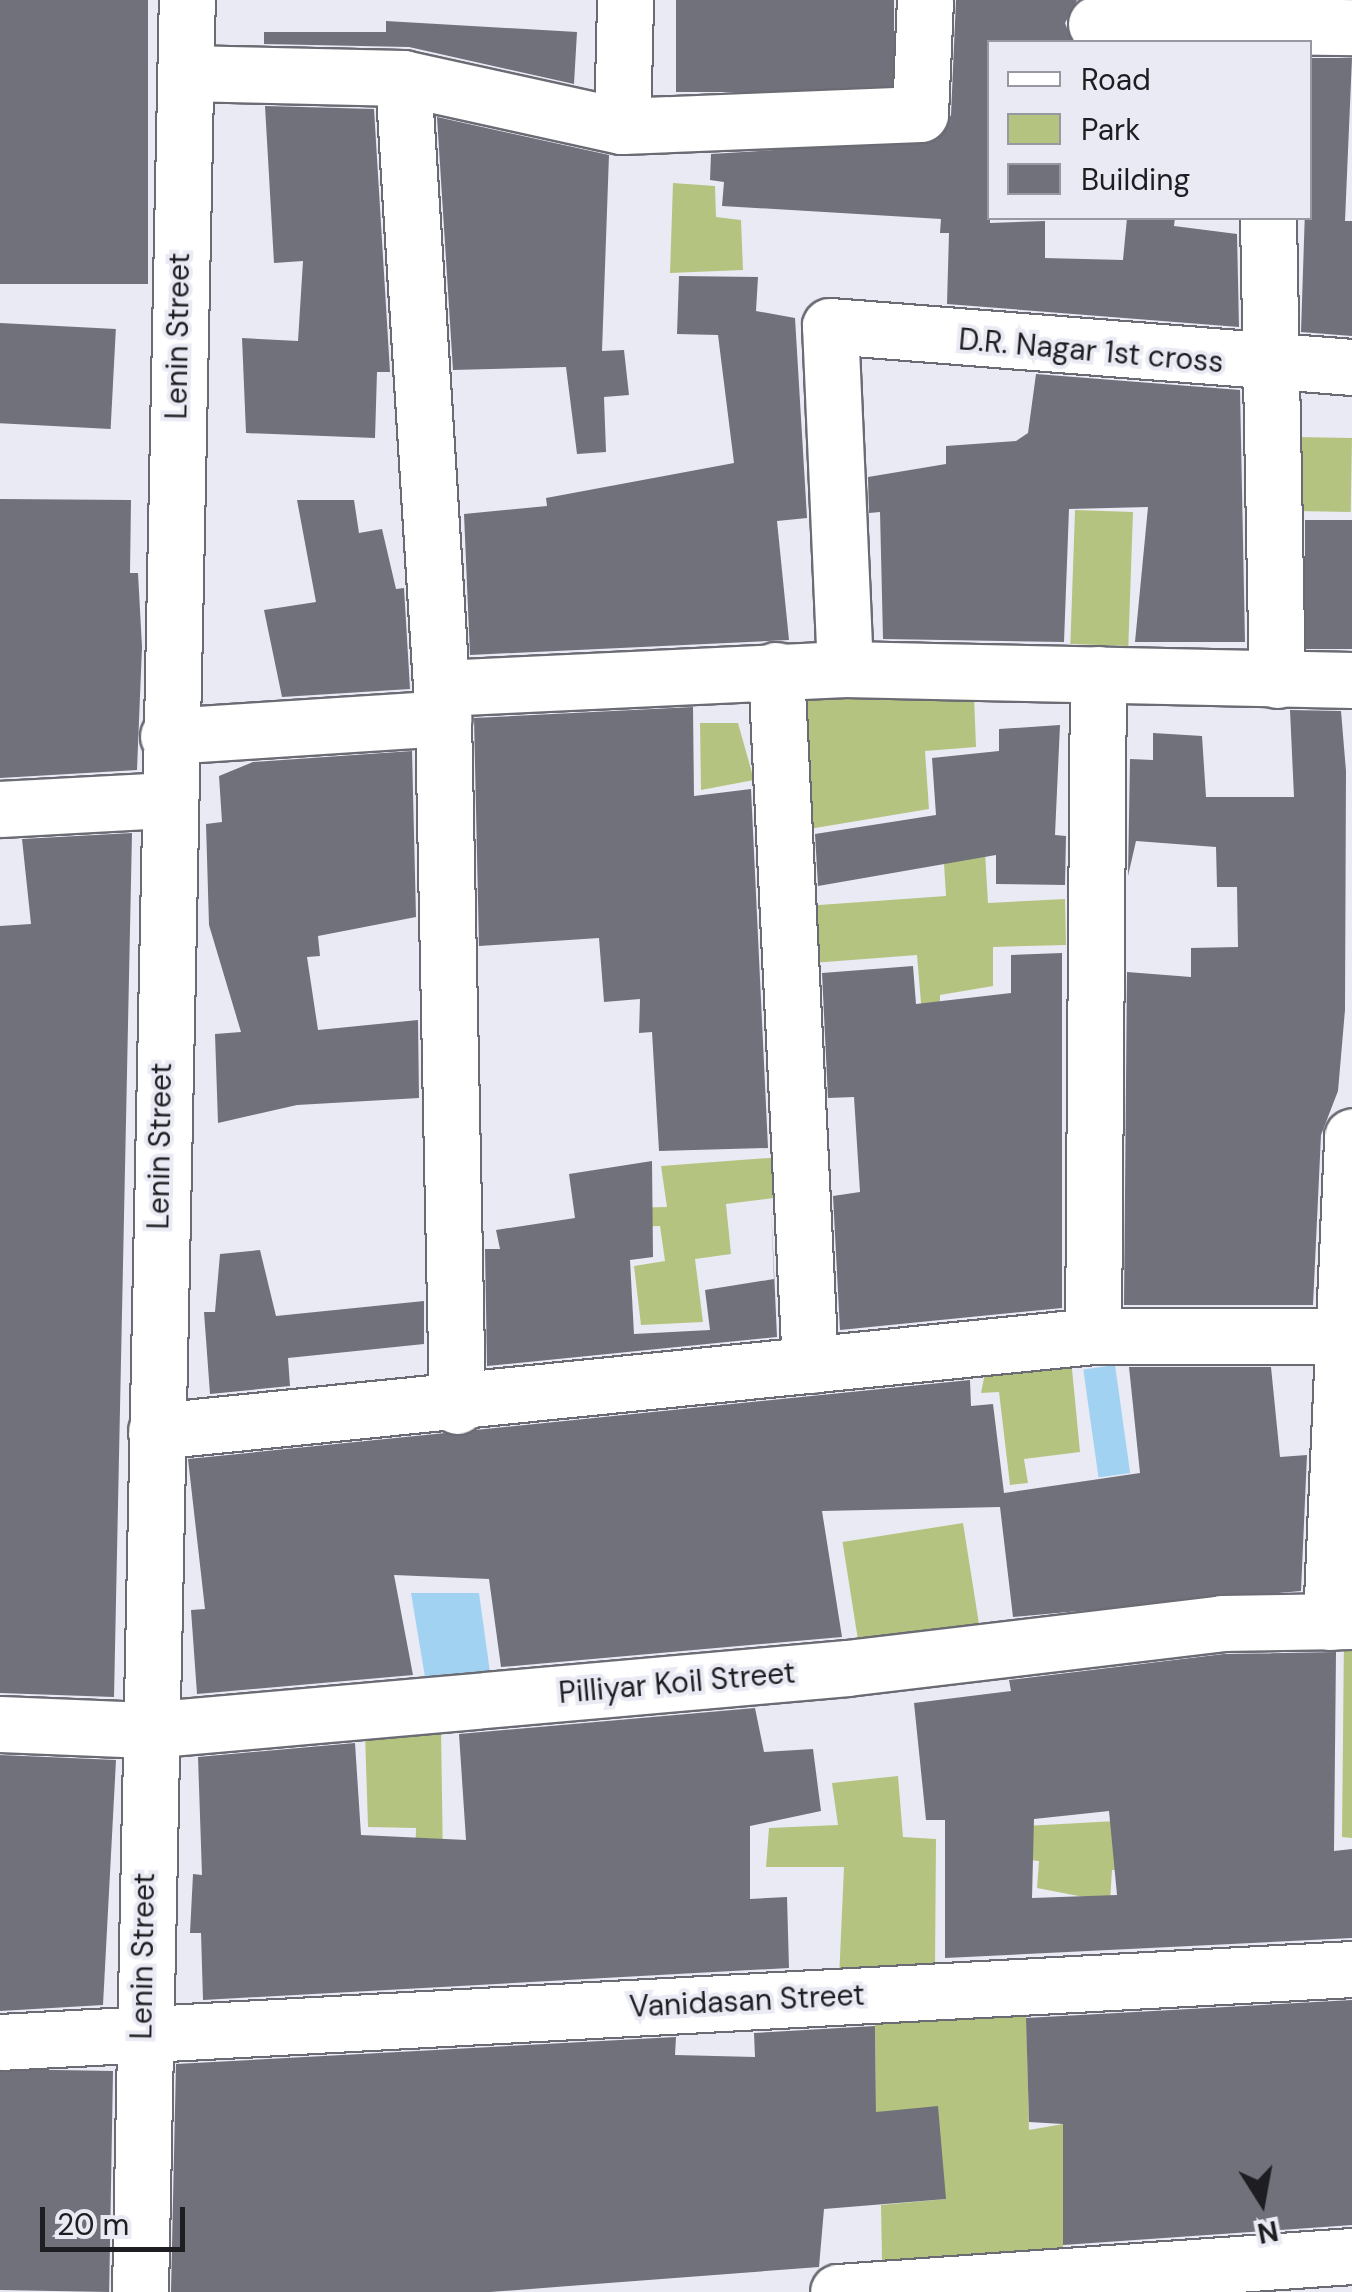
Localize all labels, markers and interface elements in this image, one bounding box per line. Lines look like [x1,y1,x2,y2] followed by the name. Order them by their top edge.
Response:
[987,40,1312,220] legend
[1081,60,1151,99] text: Road
[1081,110,1140,149] text: Park
[1081,160,1190,199] text: Building
[159,252,197,420] street label: Lenin Street
[957,321,1225,381] street label: D.R. Nagar 1st cross
[141,1062,179,1230] street label: Lenin Street
[557,1655,797,1711] street label: Pilliyar Koil Street
[124,1872,162,2040] street label: Lenin Street
[628,1977,866,2025] street label: Vanidasan Street
[1212,2152,1312,2252] north arrow
[45,2187,190,2249] scale bar
[57,2205,129,2244] text: 20 m
[1254,2212,1281,2252] text: N

